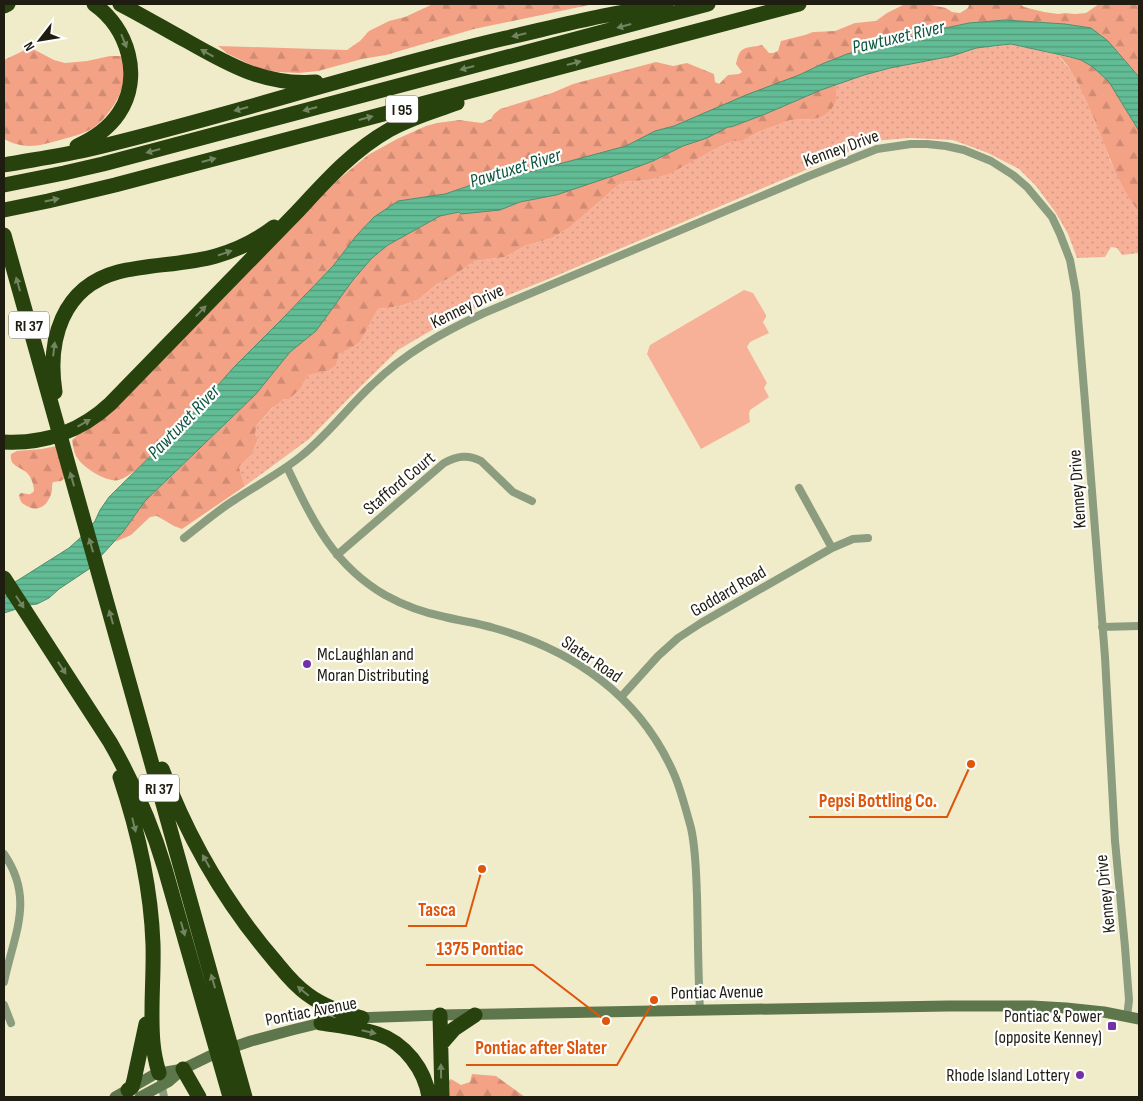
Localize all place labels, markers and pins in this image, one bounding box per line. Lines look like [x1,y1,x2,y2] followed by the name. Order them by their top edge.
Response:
[317,644,429,686] place label: McLaughlan and Moran Distributing
[301,658,313,670] marker: McLaughlan and Moran Distributing
[809,783,947,817] callout: Pepsi Bottling Co.
[408,892,466,926] callout: Tasca
[426,931,533,965] callout: 1375 Pontiac
[995,1006,1102,1048] place label: Pontiac & Power (opposite Kenney)
[1106,1020,1118,1032] marker: Pontiac & Power (opposite Kenney)
[466,1031,617,1065] callout: Pontiac after Slater
[946,1065,1070,1086] place label: Rhode Island Lottery
[1074,1069,1086,1081] marker: Rhode Island Lottery

